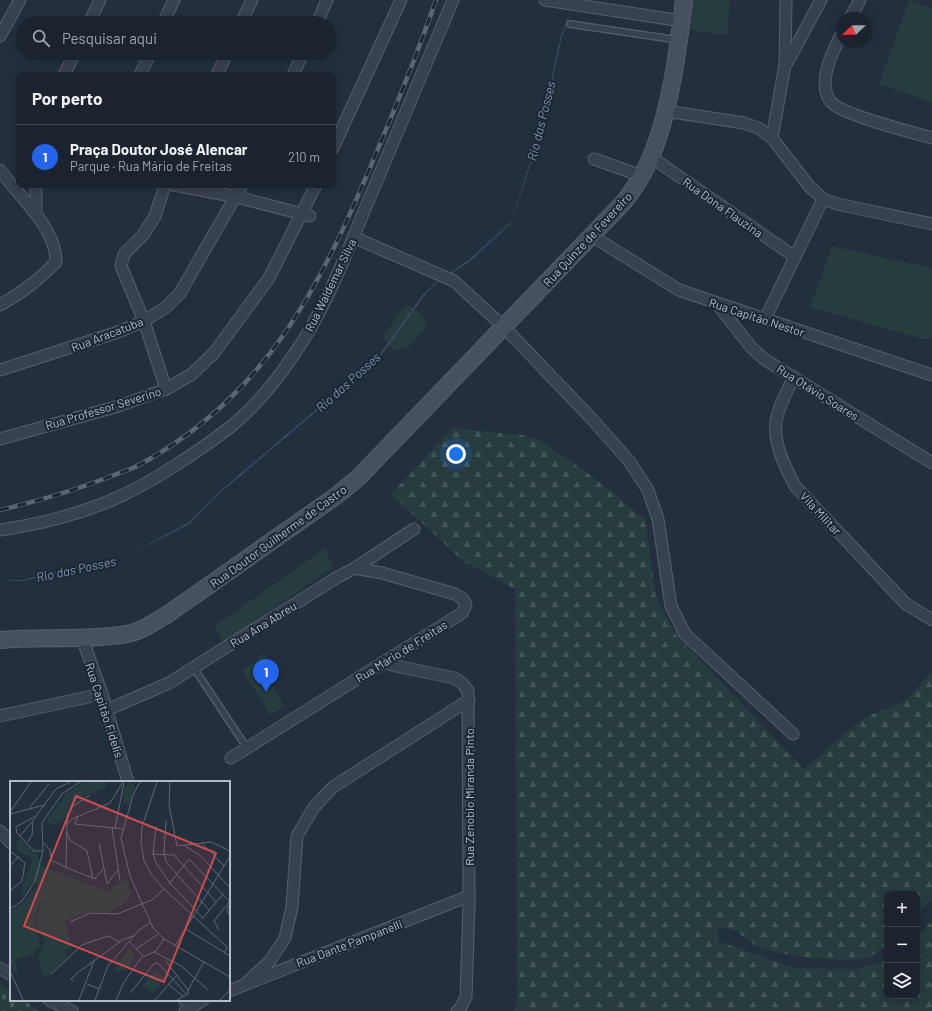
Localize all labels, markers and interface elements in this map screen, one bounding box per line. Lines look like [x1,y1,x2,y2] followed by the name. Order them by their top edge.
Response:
[836,12,872,48] north arrow
[16,16,336,60] search box
[30,27,52,49] icon: search
[62,29,157,47] text: Pesquisar aqui
[523,80,559,162] water label: Rio das Posses
[32,88,102,108] text: Por perto
[70,140,248,158] text: Praça Doutor José Alencar
[43,149,47,165] text: 1
[288,149,320,165] text: 210 m
[70,158,232,174] text: Parque · Rua Mário de Freitas
[680,174,766,240] street label: Rua Dona Flauzina
[540,189,634,289] street label: Rua Quinze de Fevereiro
[301,236,359,334] street label: Rua Waldemar Silva
[707,295,807,339] street label: Rua Capitão Nestor
[69,314,145,354] street label: Rua Aracatuba
[312,349,384,415] water label: Rio das Posses
[774,361,862,423] street label: Rua Otávio Soares
[43,384,163,432] street label: Rua Professor Severino
[446,444,466,464] your location
[207,482,349,590] street label: Rua Doutor Guilherme de Castro
[798,489,845,538] street label: Vila Militar
[35,553,117,585] water label: Rio das Posses
[227,598,299,650] street label: Rua Ana Abreu
[353,617,450,685] street label: Rua Mário de Freitas
[253,659,279,692] pin: 1
[83,661,127,759] street label: Rua Capitão Fidelis
[462,728,476,866] street label: Rua Zenobio Miranda Pinto
[10,781,230,1001] inset map
[884,891,920,999] map controls
[884,891,920,927] button: +
[294,916,404,970] street label: Rua Dante Pampanelli
[884,927,920,963] button: −
[884,963,920,999] button: layers

